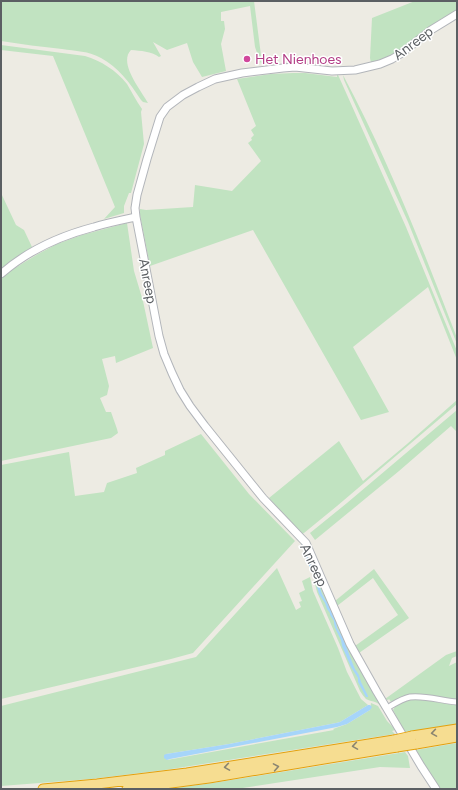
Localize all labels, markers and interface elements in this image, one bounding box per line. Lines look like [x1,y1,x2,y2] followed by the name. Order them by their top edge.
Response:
[390,23,437,64] street label: Anreep
[255,51,342,68] place label: Het Nienhoes
[242,54,252,64] marker: Het Nienhoes
[135,257,160,305] street label: Anreep
[296,541,331,589] street label: Anreep
[431,728,438,737] one-way arrow
[352,741,358,750] one-way arrow
[224,762,230,771] one-way arrow
[273,763,279,772] one-way arrow

